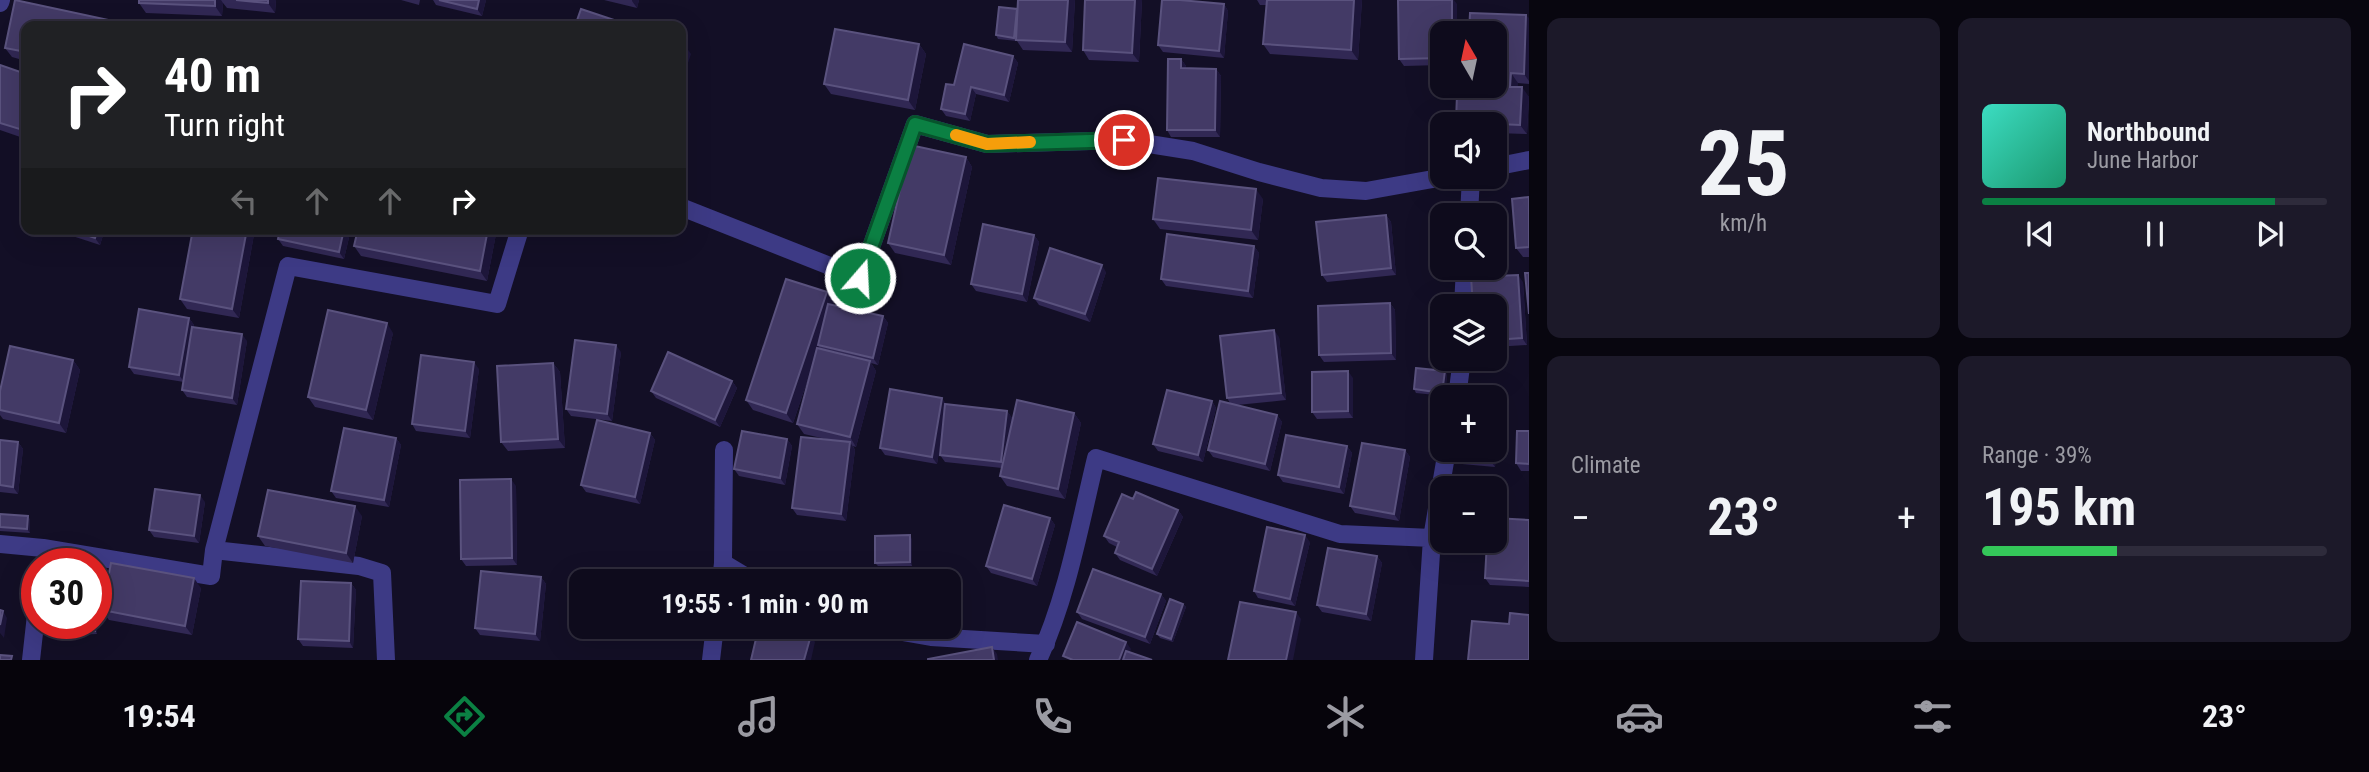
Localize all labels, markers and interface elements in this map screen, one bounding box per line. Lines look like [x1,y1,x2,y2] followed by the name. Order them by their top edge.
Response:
[1430,21,1507,98] north arrow
[1430,21,1507,553] map controls
[164,47,261,104] text: 40 m
[49,49,140,140] icon: right
[164,106,285,144] text: Turn right
[1094,110,1154,170] pin
[1698,111,1789,217] text: 25
[1430,112,1507,189] button: sound
[2087,117,2210,147] text: Northbound
[1105,121,1143,159] icon: arrive
[2087,147,2199,174] text: June Harbor
[225,182,263,220] icon: left
[298,182,336,220] icon: ahead
[371,182,409,220] icon: ahead
[444,182,482,220] icon: right
[1430,203,1507,280] button: search
[1720,210,1767,237] text: km/h
[2021,215,2059,253] icon: previous
[2136,215,2174,253] icon: pause
[2251,215,2289,253] icon: next
[823,241,897,315] position arrow
[1430,294,1507,371] button: layers
[1430,385,1507,462] button: +
[1982,442,2092,469] text: Range · 39%
[1571,452,1641,479] text: Climate
[1430,476,1507,553] button: −
[1982,477,2136,538] text: 195 km
[1707,487,1780,548] text: 23°
[1571,496,1590,540] text: −
[1897,496,1916,540] text: +
[21,548,112,639] speed limit sign: 30
[661,589,869,619] text: 19:55 · 1 min · 90 m
[440,692,489,741] icon: directions
[734,692,783,741] icon: music
[1028,692,1077,741] icon: phone
[1321,692,1370,741] icon: climate
[1615,692,1664,741] icon: car
[1908,692,1957,741] icon: filters
[122,697,196,735] text: 19:54
[2202,697,2247,735] text: 23°

